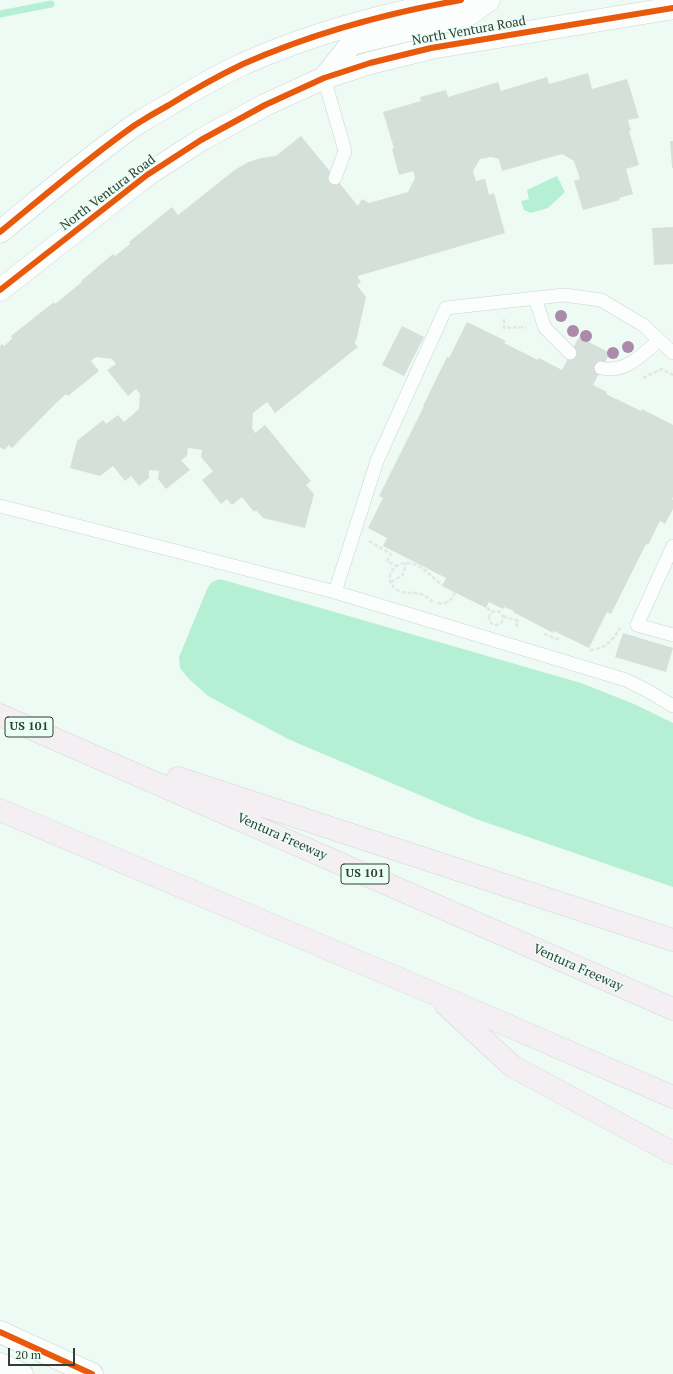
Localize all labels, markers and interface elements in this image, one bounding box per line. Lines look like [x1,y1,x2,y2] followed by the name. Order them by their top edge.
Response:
[411,13,527,49] street label: North Ventura Road
[57,152,159,234] street label: North Ventura Road
[5,717,53,737] road number: US 101
[235,810,329,864] street label: Ventura Freeway
[341,864,389,884] road number: US 101
[531,941,625,995] street label: Ventura Freeway
[10,1340,77,1366] scale bar
[15,1347,41,1362] text: 20 m

